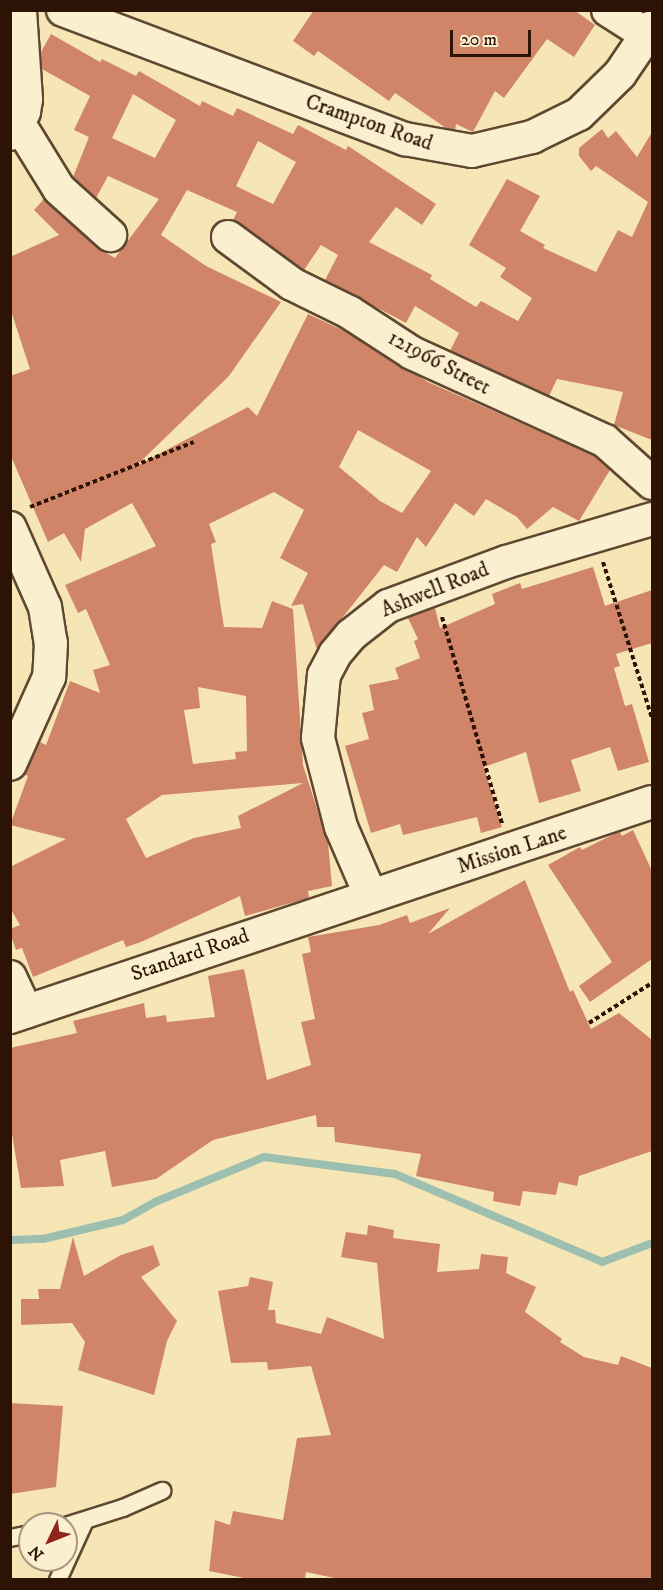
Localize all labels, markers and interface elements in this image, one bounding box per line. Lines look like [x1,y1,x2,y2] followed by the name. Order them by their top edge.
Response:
[453,18,534,56] scale bar
[461,29,497,51] text: 20 m
[302,89,436,157] street label: Crampton Road
[384,326,494,400] street label: 121966 Street
[377,557,493,623] street label: Ashwell Road
[454,820,570,880] street label: Mission Lane
[128,923,252,987] street label: Standard Road
[18,1512,78,1572] north arrow
[25,1541,48,1565] text: N

